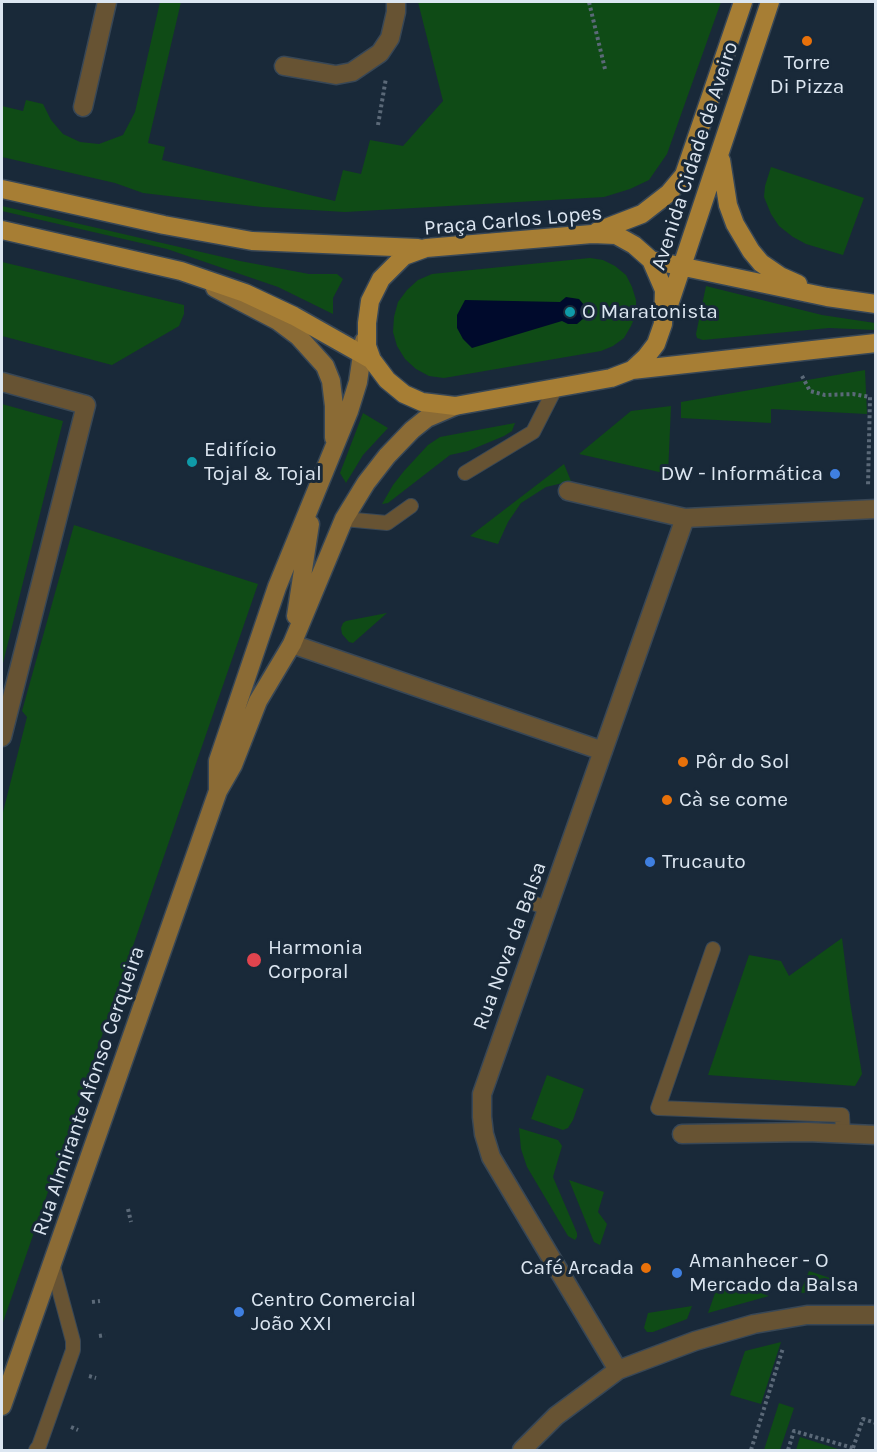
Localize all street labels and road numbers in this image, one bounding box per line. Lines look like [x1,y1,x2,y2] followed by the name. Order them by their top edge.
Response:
[646,39,744,273] street label: Avenida Cidade de Aveiro
[423,201,603,241] street label: Praça Carlos Lopes
[468,858,552,1034] street label: Rua Nova da Balsa
[28,943,150,1239] street label: Rua Almirante Afonso Cerqueira

